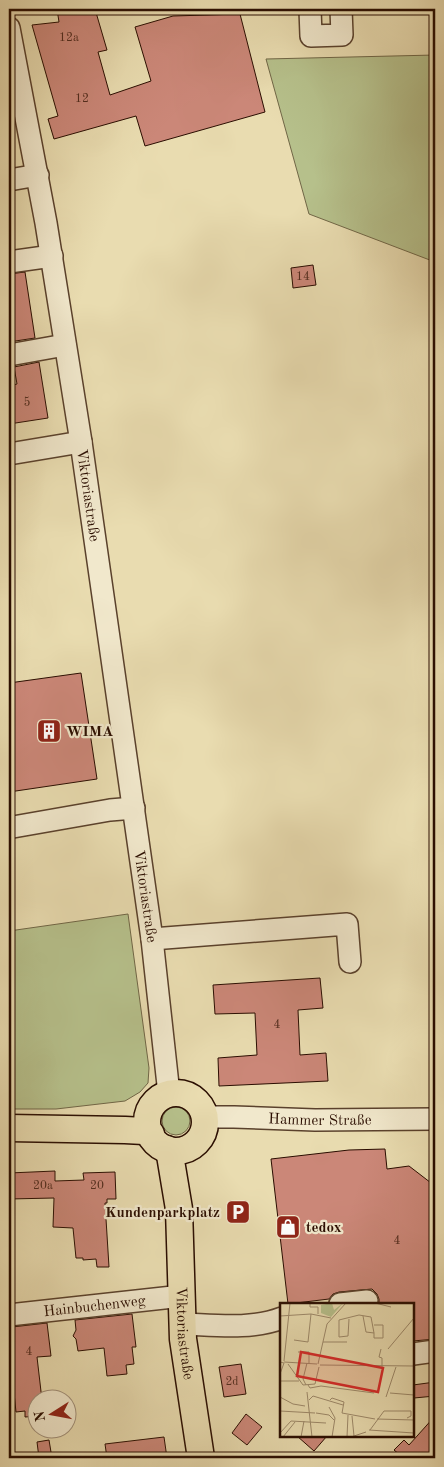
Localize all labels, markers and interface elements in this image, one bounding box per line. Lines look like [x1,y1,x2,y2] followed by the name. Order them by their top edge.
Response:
[59,32,79,44] house number: 12a
[75,93,89,105] house number: 12
[296,271,310,283] house number: 14
[24,396,31,409] house number: 5
[73,448,101,543] street label: Viktoriastraße
[36,718,62,744] building icon: WIMA
[66,725,113,740] place label: WIMA
[130,849,158,944] street label: Viktoriastraße
[274,1019,281,1031] house number: 4
[268,1112,372,1129] street label: Hammer Straße
[33,1180,53,1192] house number: 20a
[90,1180,104,1192] house number: 20
[225,1199,251,1225] parking icon: Kundenparkplatz
[105,1206,220,1221] place label: Kundenparkplatz
[275,1214,301,1240] shop icon: tedox
[306,1221,342,1236] place label: tedox
[394,1235,401,1247] house number: 4
[172,1287,195,1381] street label: Viktoriastraße
[43,1294,147,1320] street label: Hainbuchenweg
[280,1303,414,1437] inset map
[26,1346,33,1358] house number: 4
[225,1376,239,1388] house number: 2d
[28,1390,78,1440] north arrow
[32,1409,48,1423] text: N

